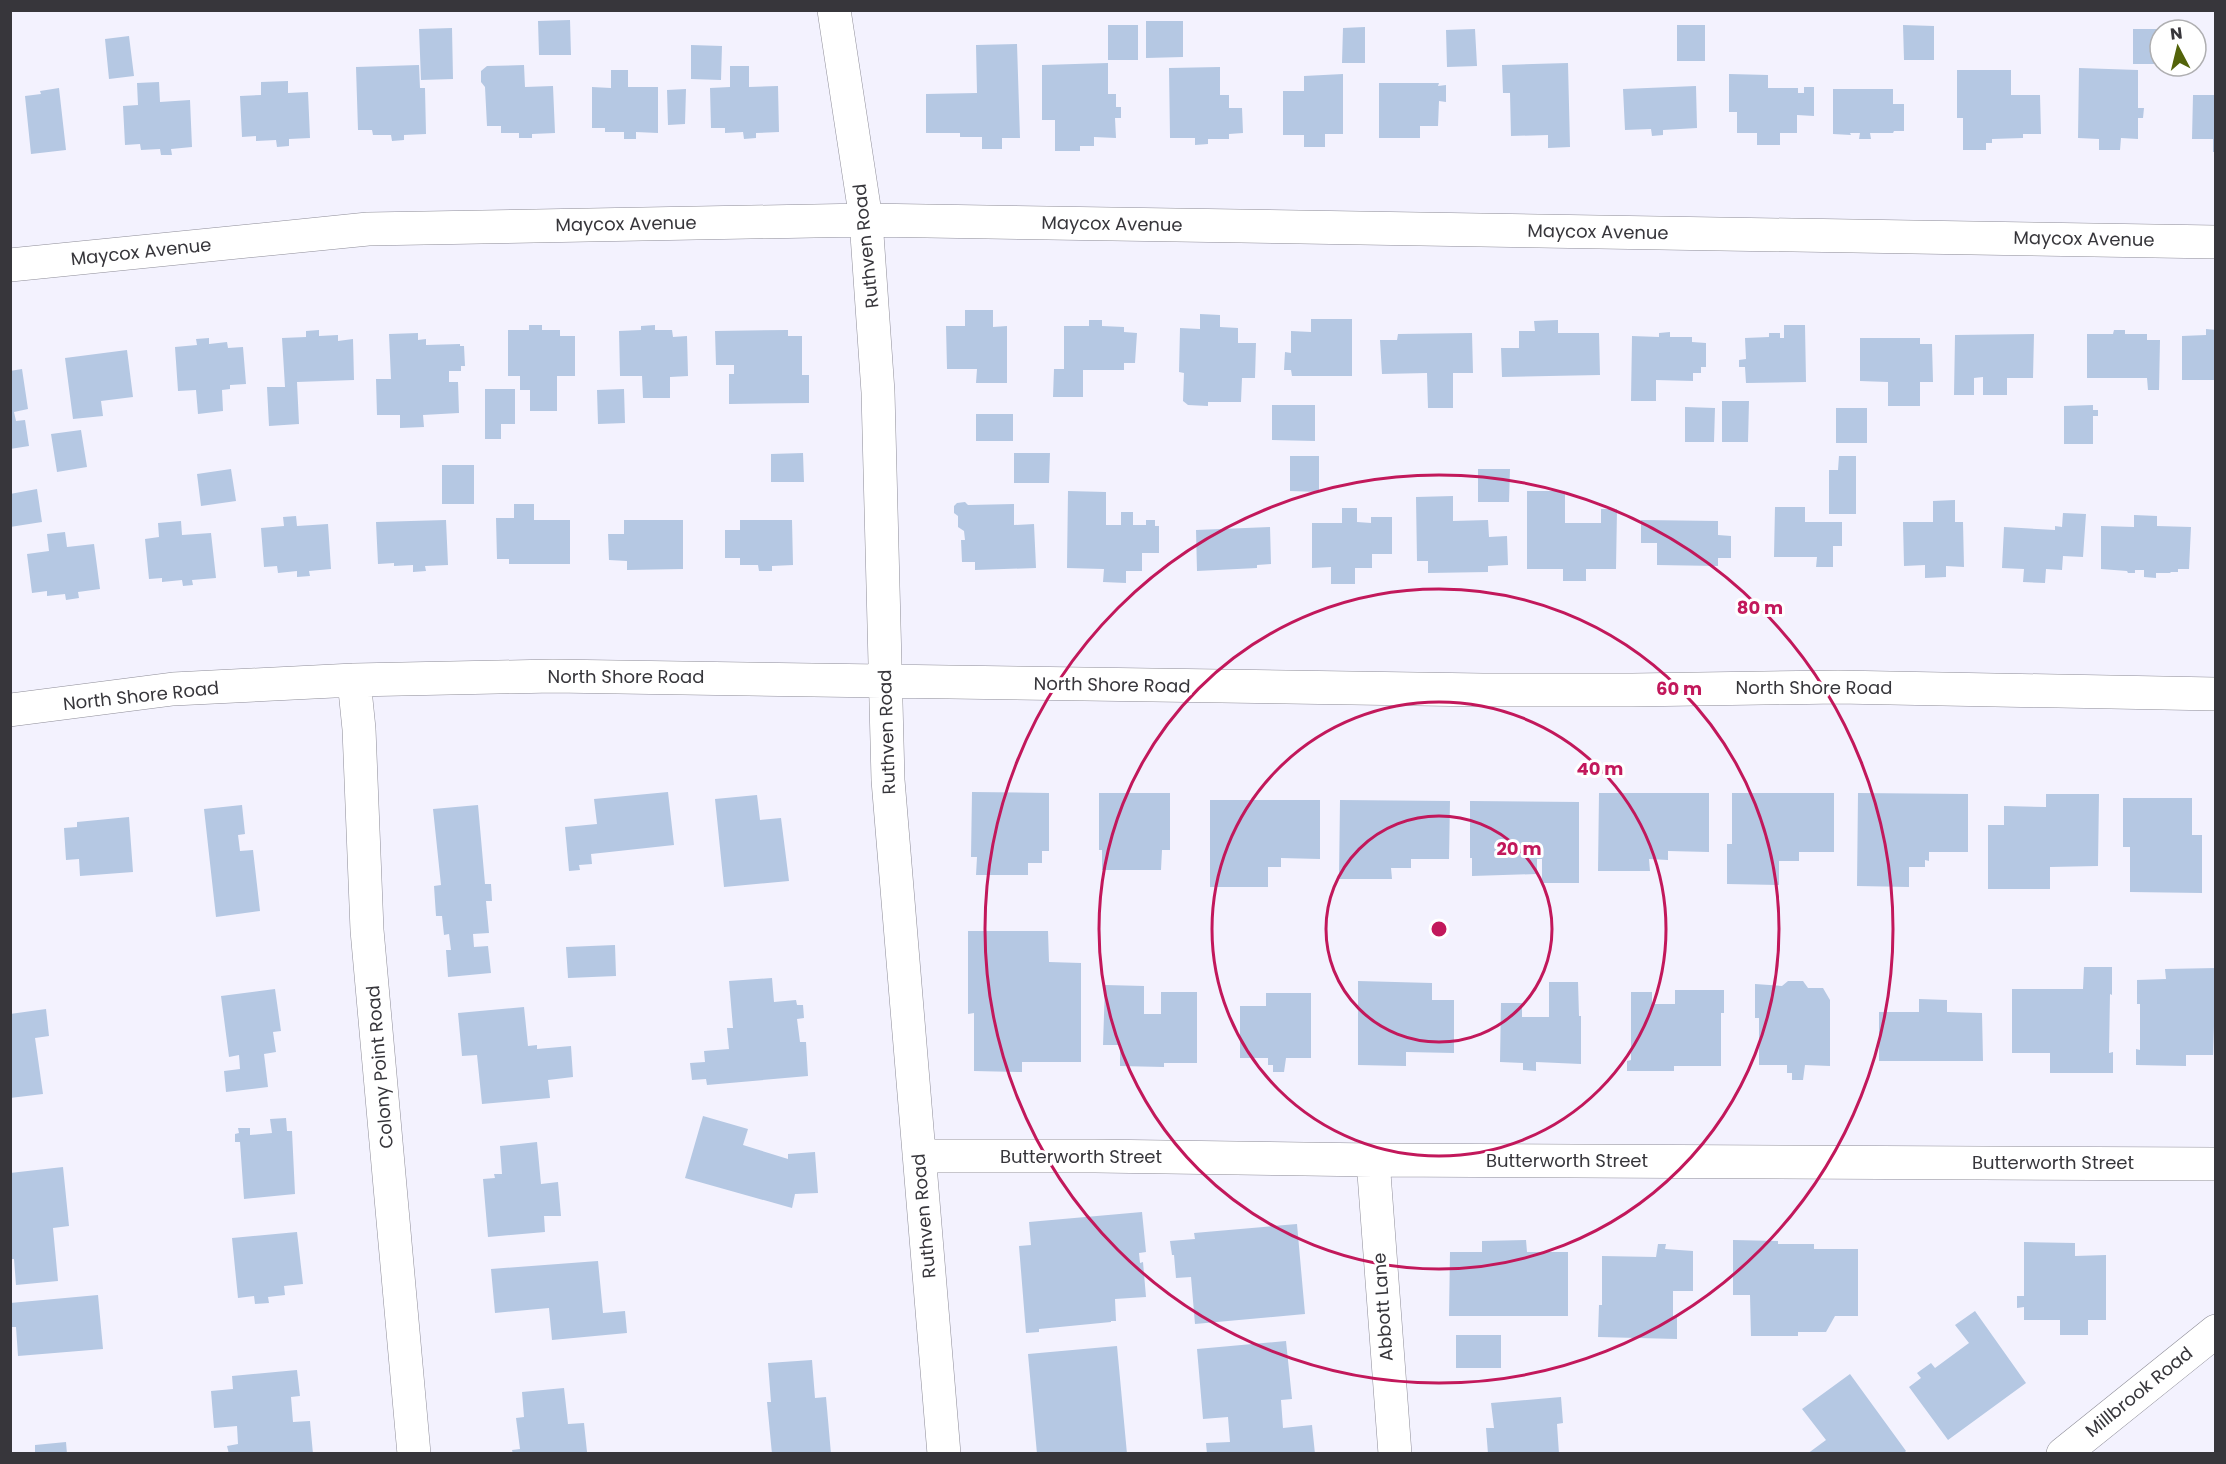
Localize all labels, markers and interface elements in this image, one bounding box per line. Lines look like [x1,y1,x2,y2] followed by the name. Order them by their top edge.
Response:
[2148,18,2208,78] north arrow
[2169,21,2184,46] text: N
[847,183,884,309] street label: Ruthven Road
[555,210,697,237] street label: Maycox Avenue
[1041,210,1183,237] street label: Maycox Avenue
[1527,218,1669,245] street label: Maycox Avenue
[2013,225,2155,252] street label: Maycox Avenue
[69,232,213,271] street label: Maycox Avenue
[1737,595,1783,620] text: 80 m
[548,664,704,689] street label: North Shore Road
[872,669,901,795] street label: Ruthven Road
[1033,671,1191,698] street label: North Shore Road
[62,675,220,716] street label: North Shore Road
[1736,675,1892,700] street label: North Shore Road
[1656,676,1702,701] text: 60 m
[1577,756,1623,781] text: 40 m
[1497,836,1541,861] text: 20 m
[1429,919,1449,939] centre of rings
[360,984,399,1150] street label: Colony Point Road
[1000,1144,1162,1169] street label: Butterworth Street
[1486,1148,1648,1173] street label: Butterworth Street
[1972,1150,2134,1175] street label: Butterworth Street
[906,1153,941,1279] street label: Ruthven Road
[1366,1252,1399,1362] street label: Abbott Lane
[2080,1340,2198,1443] street label: Millbrook Road

